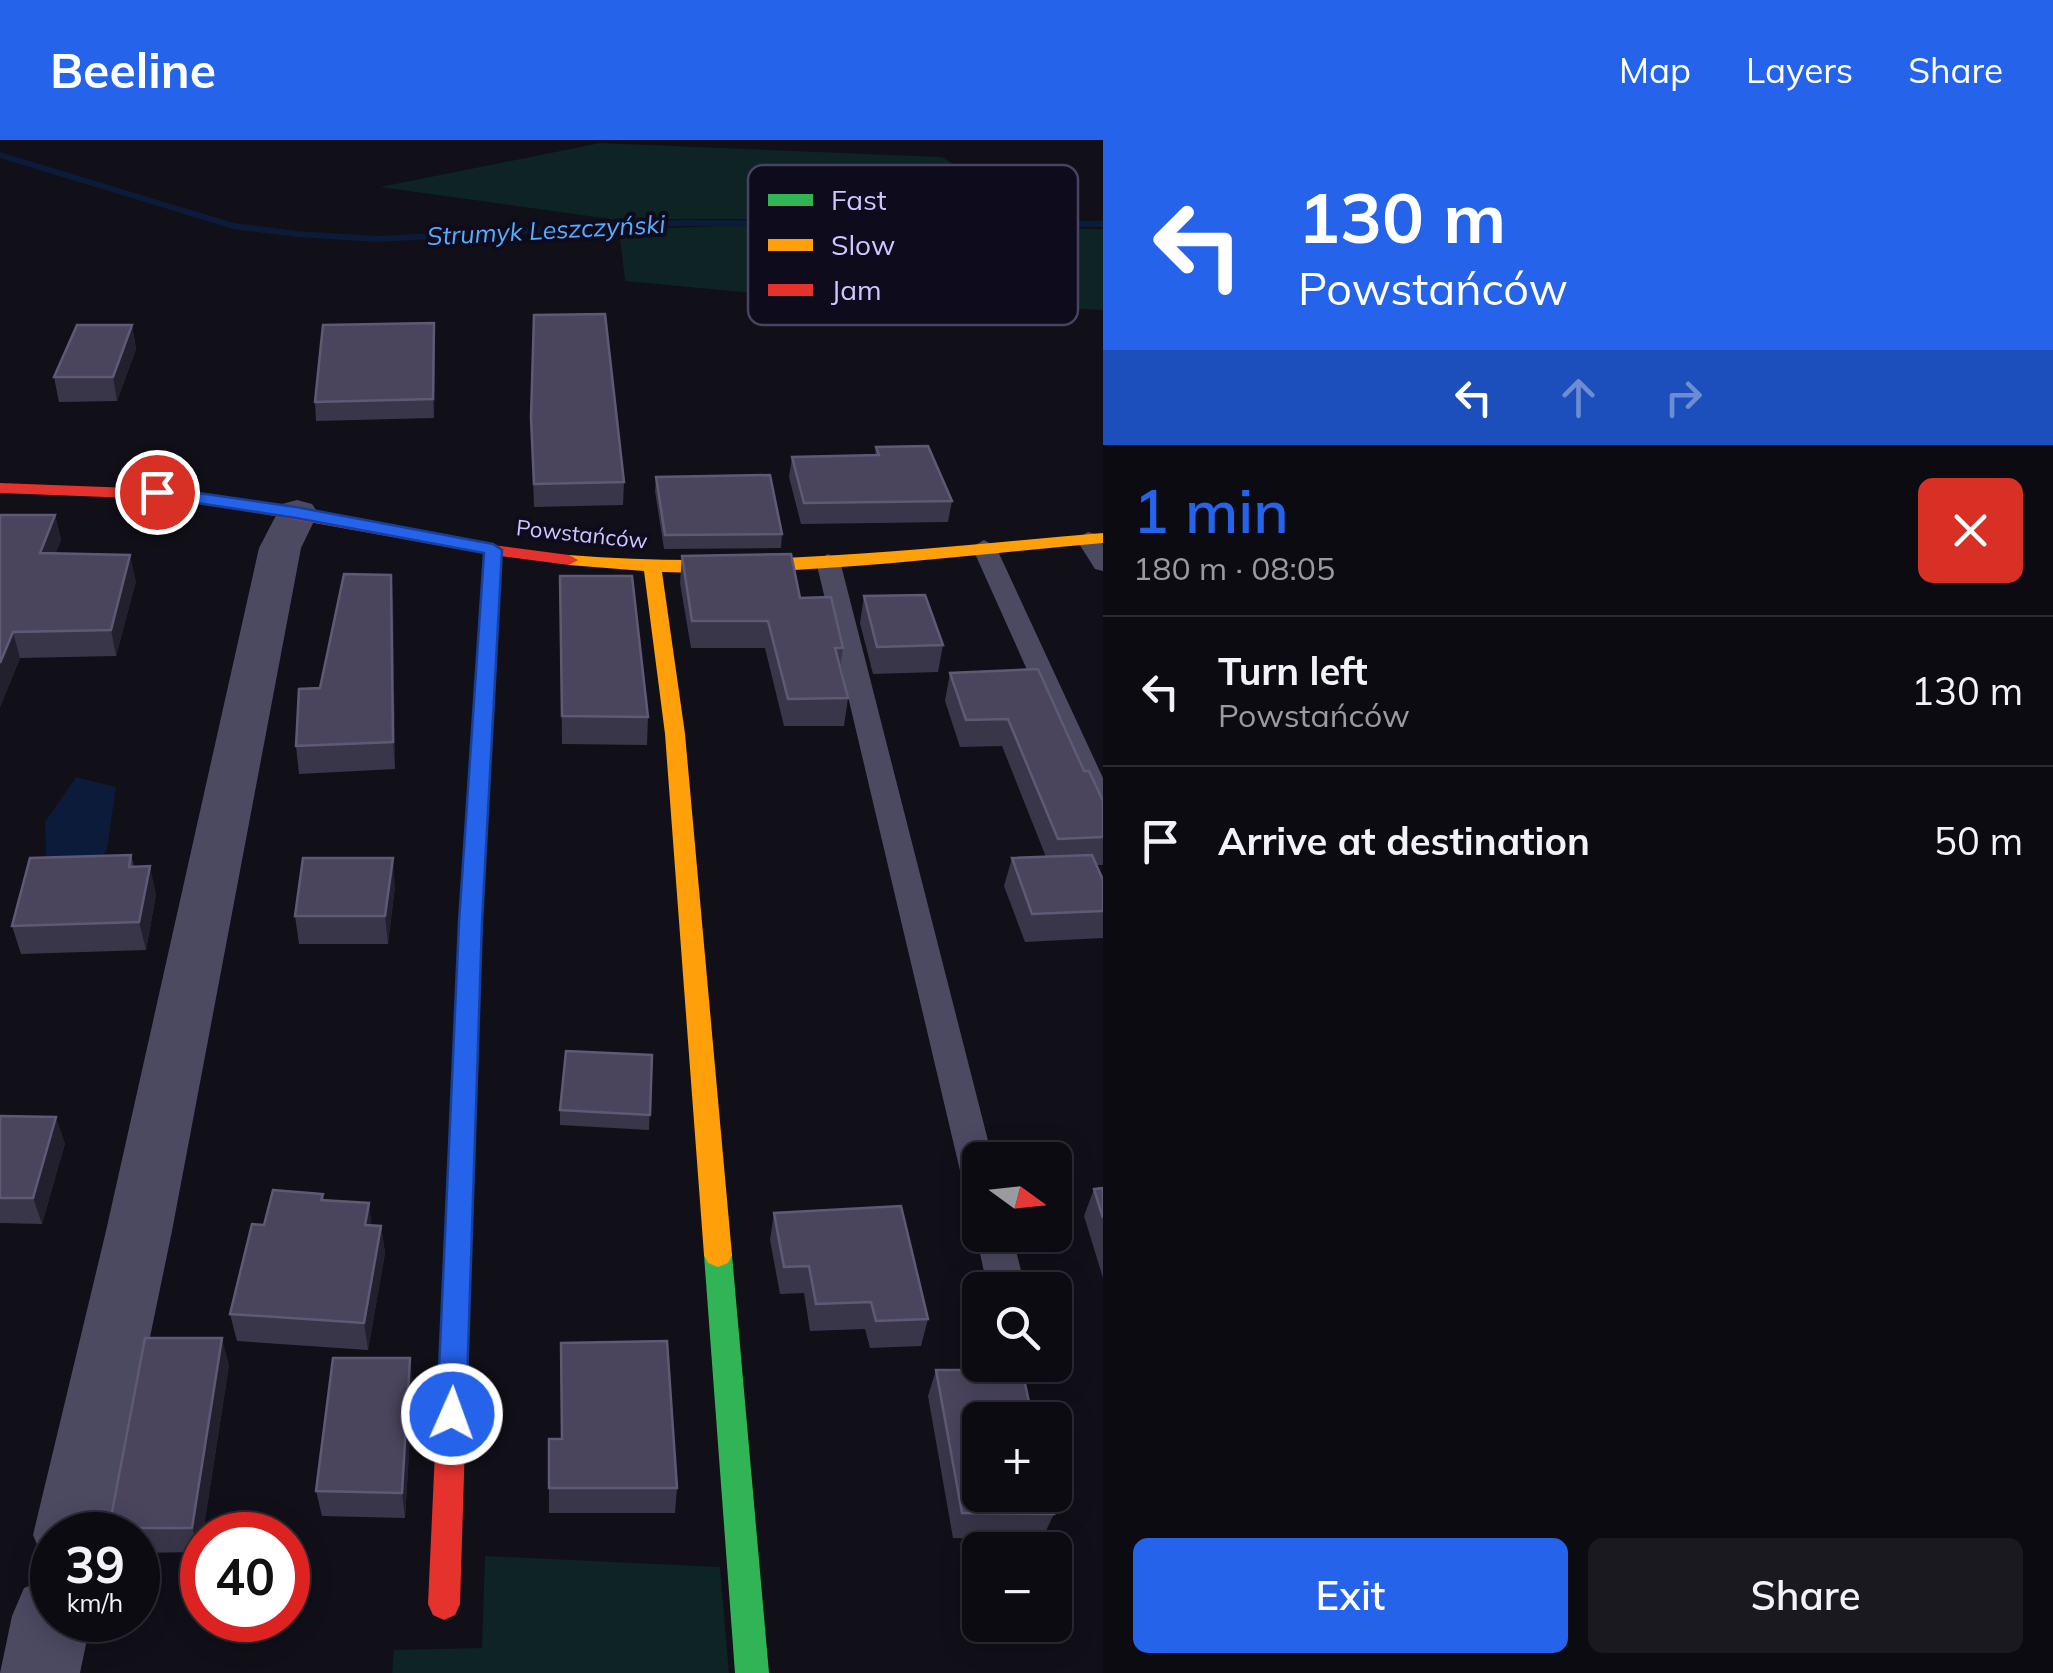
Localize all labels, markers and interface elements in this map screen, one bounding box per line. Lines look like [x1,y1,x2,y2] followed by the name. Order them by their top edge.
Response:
[50,40,216,100] text: Beeline
[1619,48,1691,92] text: Map
[1746,48,1853,92] text: Layers
[1908,48,2003,92] text: Share
[748,165,1078,325] legend
[1298,173,1506,261] text: 130 m
[1133,180,1263,310] icon: left
[831,182,887,217] text: Fast
[426,208,667,251] water label: Strumyk Leszczyński
[831,227,895,262] text: Slow
[1298,260,1568,316] text: Powstańców
[831,272,882,307] text: Jam
[1446,370,1501,425] icon: left
[1551,370,1606,425] icon: ahead
[1656,370,1711,425] icon: right
[115,450,200,535] pin
[130,465,185,520] icon: arrive
[1133,473,1289,548] text: 1 min
[1918,478,2023,583] button: close
[515,513,649,555] street label: Powstańców
[1133,548,1335,588] text: 180 m · 08:05
[1218,647,1368,695] text: Turn left
[1133,664,1188,719] icon: left
[1911,667,2023,715] text: 130 m
[1218,695,1410,735] text: Powstańców
[1133,814,1188,869] icon: arrive
[1218,817,1590,865] text: Arrive at destination
[1934,817,2023,865] text: 50 m
[962,1142,1072,1252] north arrow
[962,1142,1072,1642] map controls
[962,1272,1072,1382] button: search
[400,1362,504,1466] position arrow
[962,1402,1072,1512] button: +
[180,1512,310,1642] speed limit sign: 40
[962,1532,1072,1642] button: −
[65,1533,125,1596] text: 39
[1133,1538,1568,1653] button: Exit
[1588,1538,2023,1653] button: Share
[67,1587,123,1618] text: km/h

